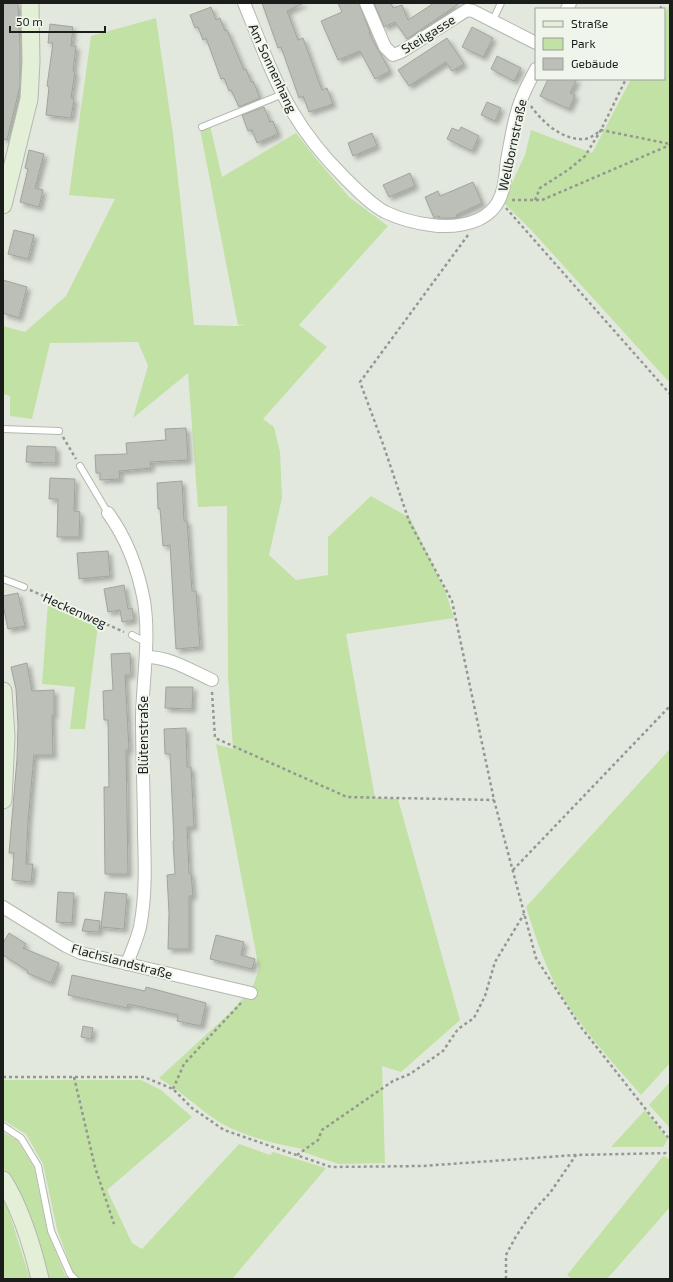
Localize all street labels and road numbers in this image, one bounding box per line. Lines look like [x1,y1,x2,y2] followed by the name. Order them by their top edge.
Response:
[398,11,458,57] street label: Steilgasse
[245,21,301,115] street label: Am Sonnenhang
[494,97,530,193] street label: Wellbornstraße
[41,589,109,631] street label: Heckenweg
[135,696,151,774] street label: Blütenstraße
[70,940,174,982] street label: Flachslandstraße

